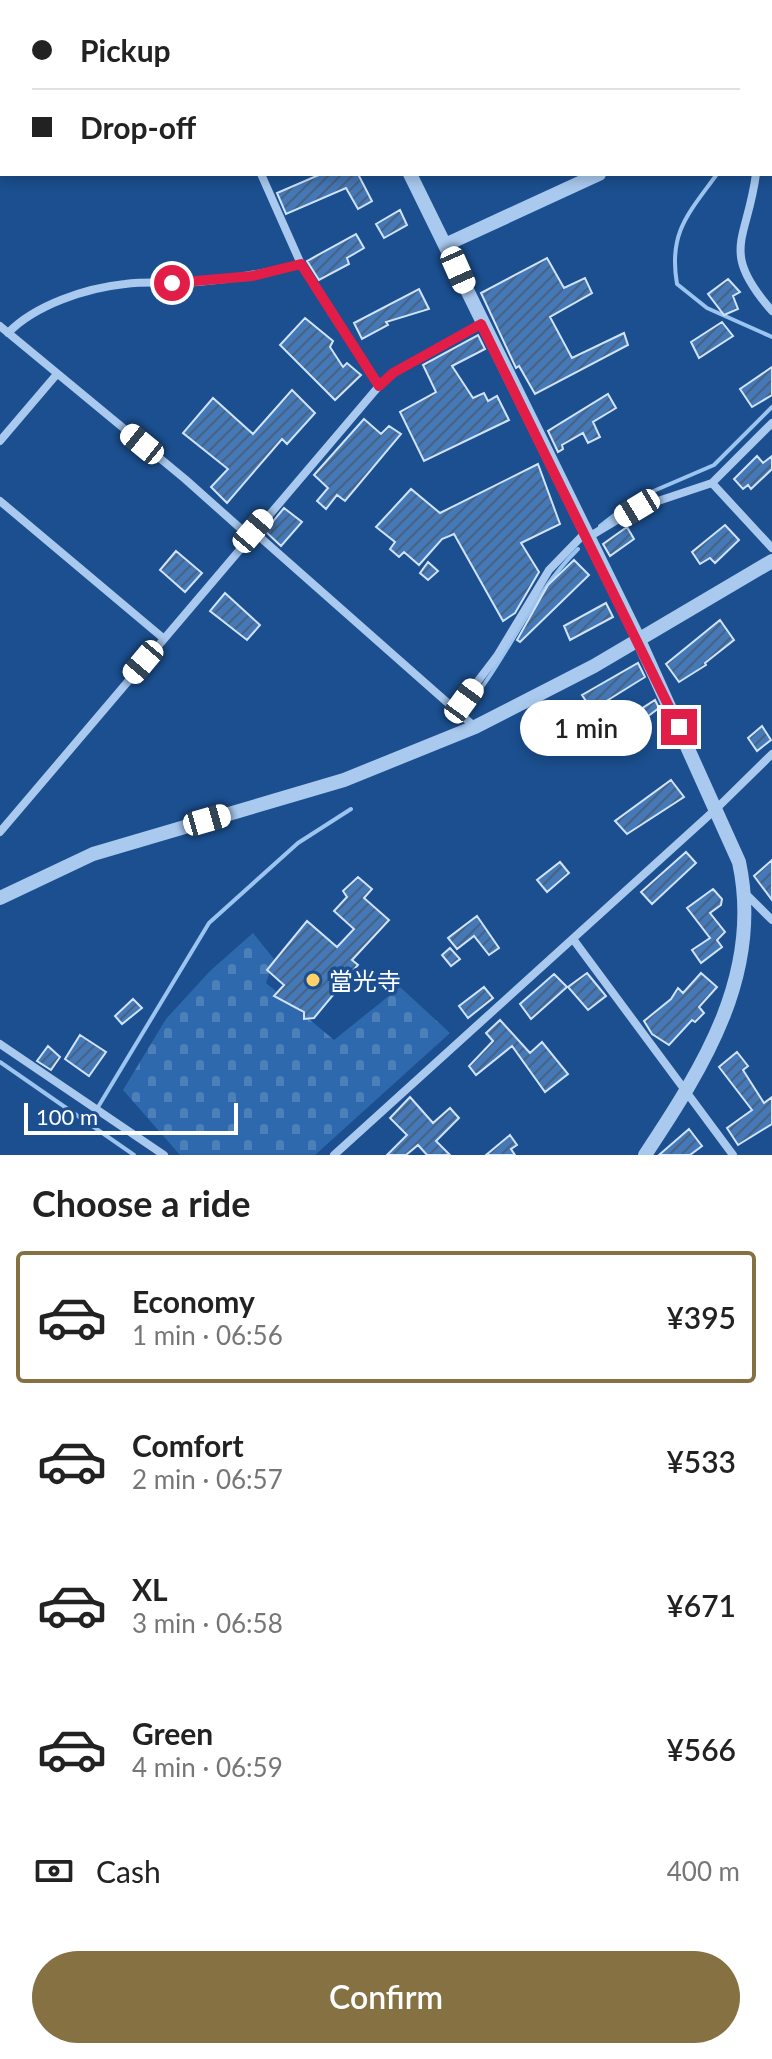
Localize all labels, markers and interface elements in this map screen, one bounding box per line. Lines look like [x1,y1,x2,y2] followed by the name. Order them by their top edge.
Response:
[80,32,171,68] text: Pickup
[80,109,196,145] text: Drop-off
[437,243,479,297] car
[154,265,190,301] route start
[116,420,168,468] car
[610,485,664,531] car
[228,505,278,557] car
[118,636,168,688] car
[440,675,488,727] car
[519,699,651,755] callout: 1 min
[661,709,697,745] route end
[554,712,618,744] text: 1 min
[181,802,233,838] car
[329,966,401,995] place label: 當光寺
[304,971,322,989] marker: 當光寺
[24,1099,238,1135] scale bar
[36,1103,98,1130] text: 100 m
[32,1181,251,1225] text: Choose a ride
[36,1281,108,1353] icon: car
[132,1283,255,1319] text: Economy
[666,1299,736,1335] text: ¥395
[132,1319,283,1351] text: 1 min · 06:56
[36,1425,108,1497] icon: car
[132,1427,244,1463] text: Comfort
[666,1443,736,1479] text: ¥533
[132,1463,283,1495] text: 2 min · 06:57
[36,1569,108,1641] icon: car
[132,1571,168,1607] text: XL
[666,1587,736,1623] text: ¥671
[132,1607,283,1639] text: 3 min · 06:58
[36,1713,108,1785] icon: car
[132,1715,213,1751] text: Green
[666,1731,736,1767] text: ¥566
[132,1751,283,1783] text: 4 min · 06:59
[32,1849,76,1893] icon: cash
[96,1853,161,1889] text: Cash
[667,1855,740,1887] text: 400 m
[32,1951,740,2043] button: Confirm

